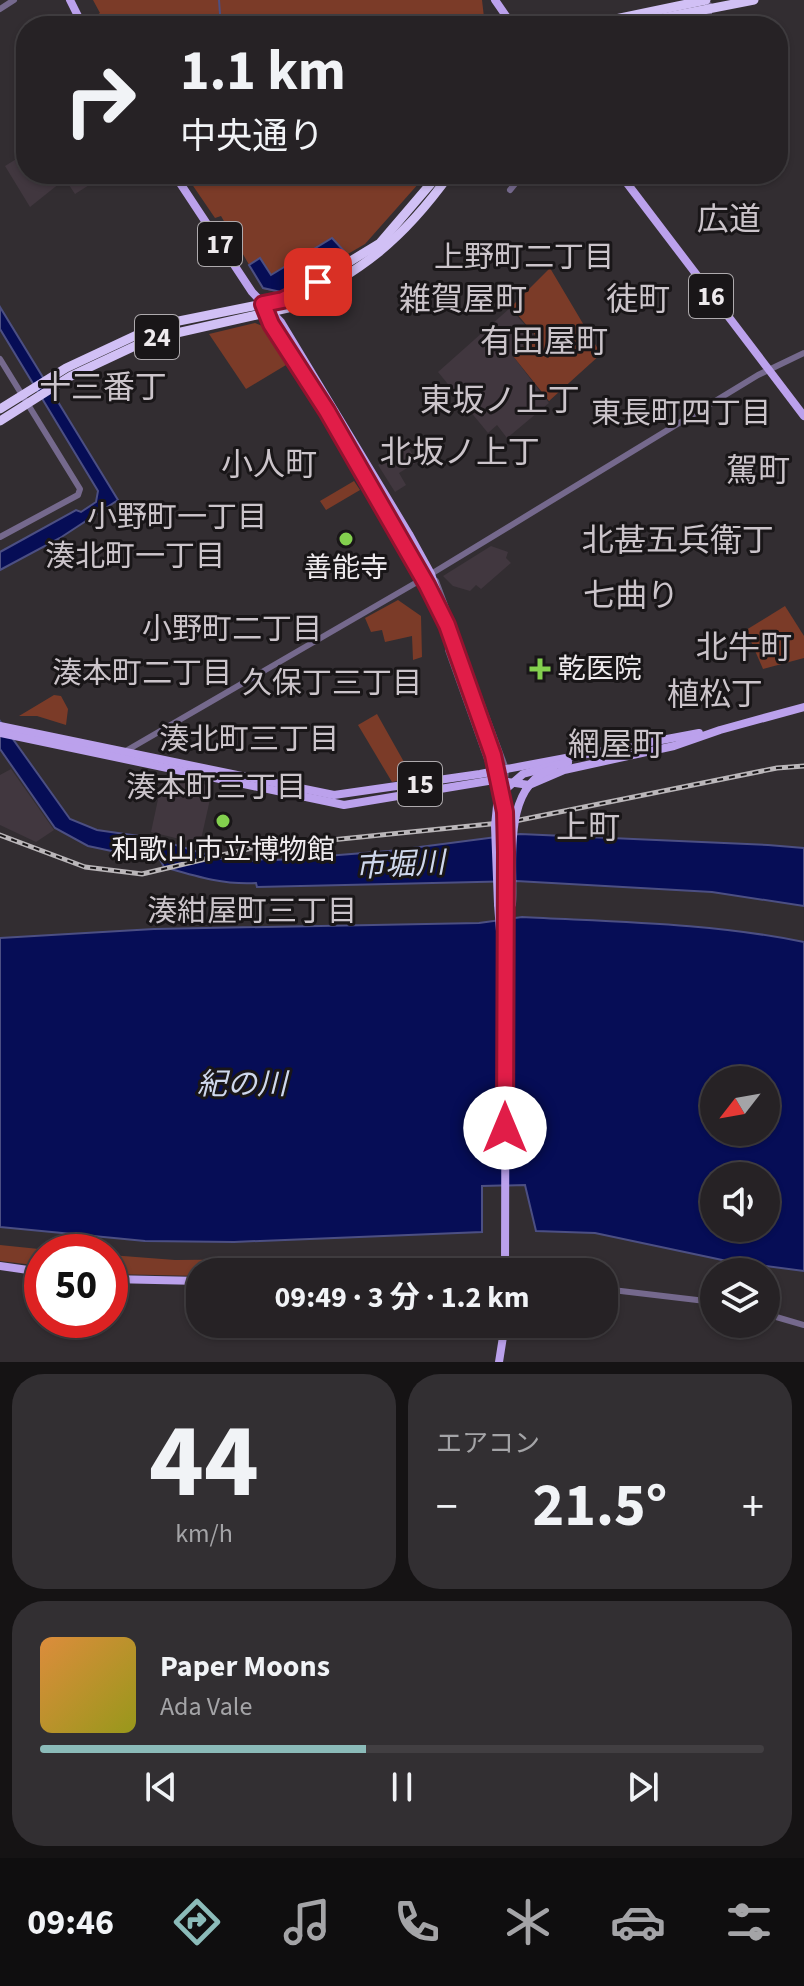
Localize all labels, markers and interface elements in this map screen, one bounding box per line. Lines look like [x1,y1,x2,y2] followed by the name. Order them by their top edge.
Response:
[180,32,346,111] text: 1.1 km
[48,48,152,152] icon: right
[180,111,324,162] text: 中央通り
[697,197,761,243] district label: 広道
[198,222,242,266] road number: 17
[434,236,614,279] district label: 上野町二丁目
[284,248,352,316] pin
[296,260,340,304] icon: arrive
[689,274,733,318] road number: 16
[399,277,527,323] district label: 雑賀屋町
[606,277,670,323] district label: 徒町
[135,315,179,359] road number: 24
[480,319,608,365] district label: 有田屋町
[39,365,167,411] district label: 十三番丁
[420,378,580,424] district label: 東坂ノ上丁
[591,392,771,435] district label: 東長町四丁目
[380,430,540,476] district label: 北坂ノ上丁
[221,442,317,488] district label: 小人町
[726,448,790,494] district label: 駕町
[87,496,267,539] district label: 小野町一丁目
[582,518,774,564] district label: 北甚五兵衛丁
[337,530,355,548] marker: 善能寺
[45,535,225,578] district label: 湊北町一丁目
[304,548,388,588] place label: 善能寺
[583,573,679,619] district label: 七曲り
[142,608,322,651] district label: 小野町二丁目
[696,625,792,671] district label: 北牛町
[558,649,642,689] place label: 乾医院
[52,652,232,695] district label: 湊本町二丁目
[529,658,551,680] marker: 乾医院
[242,662,422,705] district label: 久保丁三丁目
[667,672,763,718] district label: 植松丁
[159,718,339,761] district label: 湊北町三丁目
[568,722,664,768] district label: 網屋町
[398,762,442,806] road number: 15
[126,766,306,809] district label: 湊本町三丁目
[556,805,620,851] district label: 上町
[214,812,232,830] marker: 和歌山市立博物館
[111,830,335,870] place label: 和歌山市立博物館
[354,841,449,889] water label: 市堀川
[147,890,357,933] district label: 湊紺屋町三丁目
[197,1063,290,1106] water label: 紀の川
[700,1066,780,1146] north arrow
[700,1066,780,1338] map controls
[463,1086,547,1170] position arrow
[700,1162,780,1242] button: sound
[24,1234,128,1338] speed limit sign: 50
[700,1258,780,1338] button: layers
[274,1276,530,1319] text: 09:49 · 3 分 · 1.2 km
[149,1389,259,1537] text: 44
[436,1425,540,1462] text: エアコン
[533,1464,667,1549] text: 21.5°
[436,1476,458,1539] text: −
[742,1476,764,1539] text: +
[175,1515,233,1552] text: km/h
[160,1645,330,1688] text: Paper Moons
[160,1688,252,1725] text: Ada Vale
[139,1765,183,1809] icon: previous
[380,1765,424,1809] icon: pause
[621,1765,665,1809] icon: next
[169,1894,225,1950] icon: directions
[279,1894,335,1950] icon: music
[389,1894,445,1950] icon: phone
[500,1894,556,1950] icon: climate
[610,1894,666,1950] icon: car
[721,1894,777,1950] icon: filters
[27,1897,114,1948] text: 09:46

